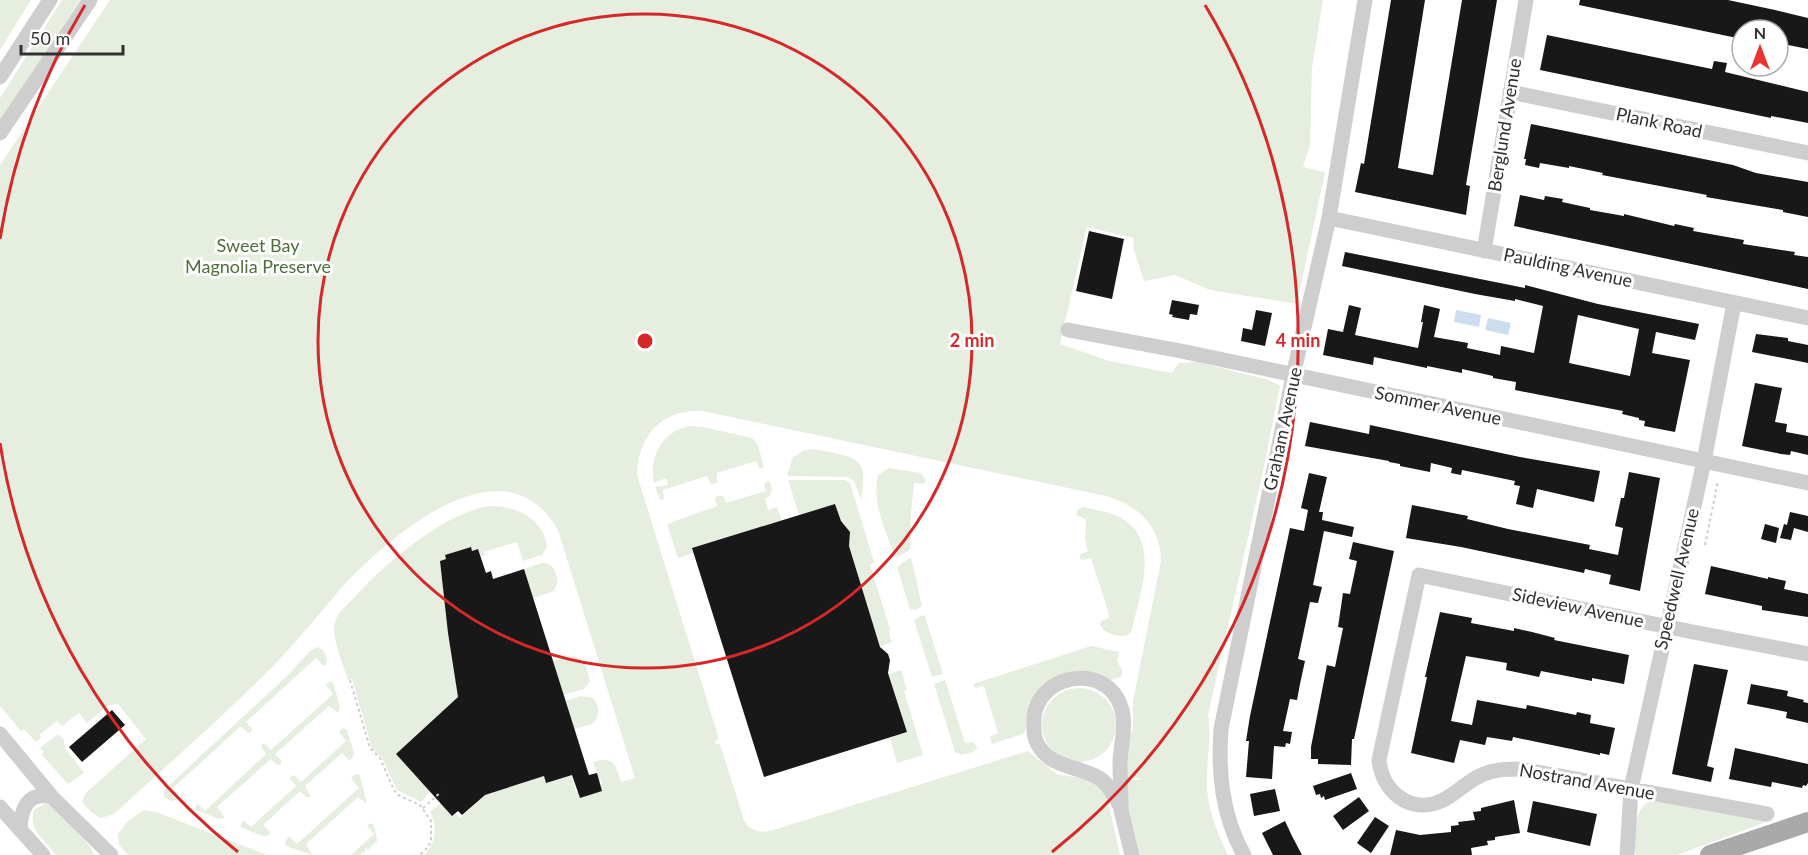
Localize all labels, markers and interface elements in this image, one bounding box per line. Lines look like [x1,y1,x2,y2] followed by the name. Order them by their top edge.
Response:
[21,18,123,56] scale bar
[1730,18,1790,78] north arrow
[1754,23,1766,42] text: N
[30,27,70,49] text: 50 m
[1483,57,1525,193] street label: Berglund Avenue
[1614,102,1704,142] street label: Plank Road
[185,234,331,277] park label: Sweet Bay Magnolia Preserve
[1502,243,1635,291] street label: Paulding Avenue
[950,329,994,351] text: 2 min
[1276,329,1320,351] text: 4 min
[635,331,655,351] centre of rings
[1258,365,1306,493] street label: Graham Avenue
[1373,381,1503,429] street label: Sommer Avenue
[1649,506,1703,652] street label: Speedwell Avenue
[1510,582,1646,632] street label: Sideview Avenue
[1518,758,1657,804] street label: Nostrand Avenue

